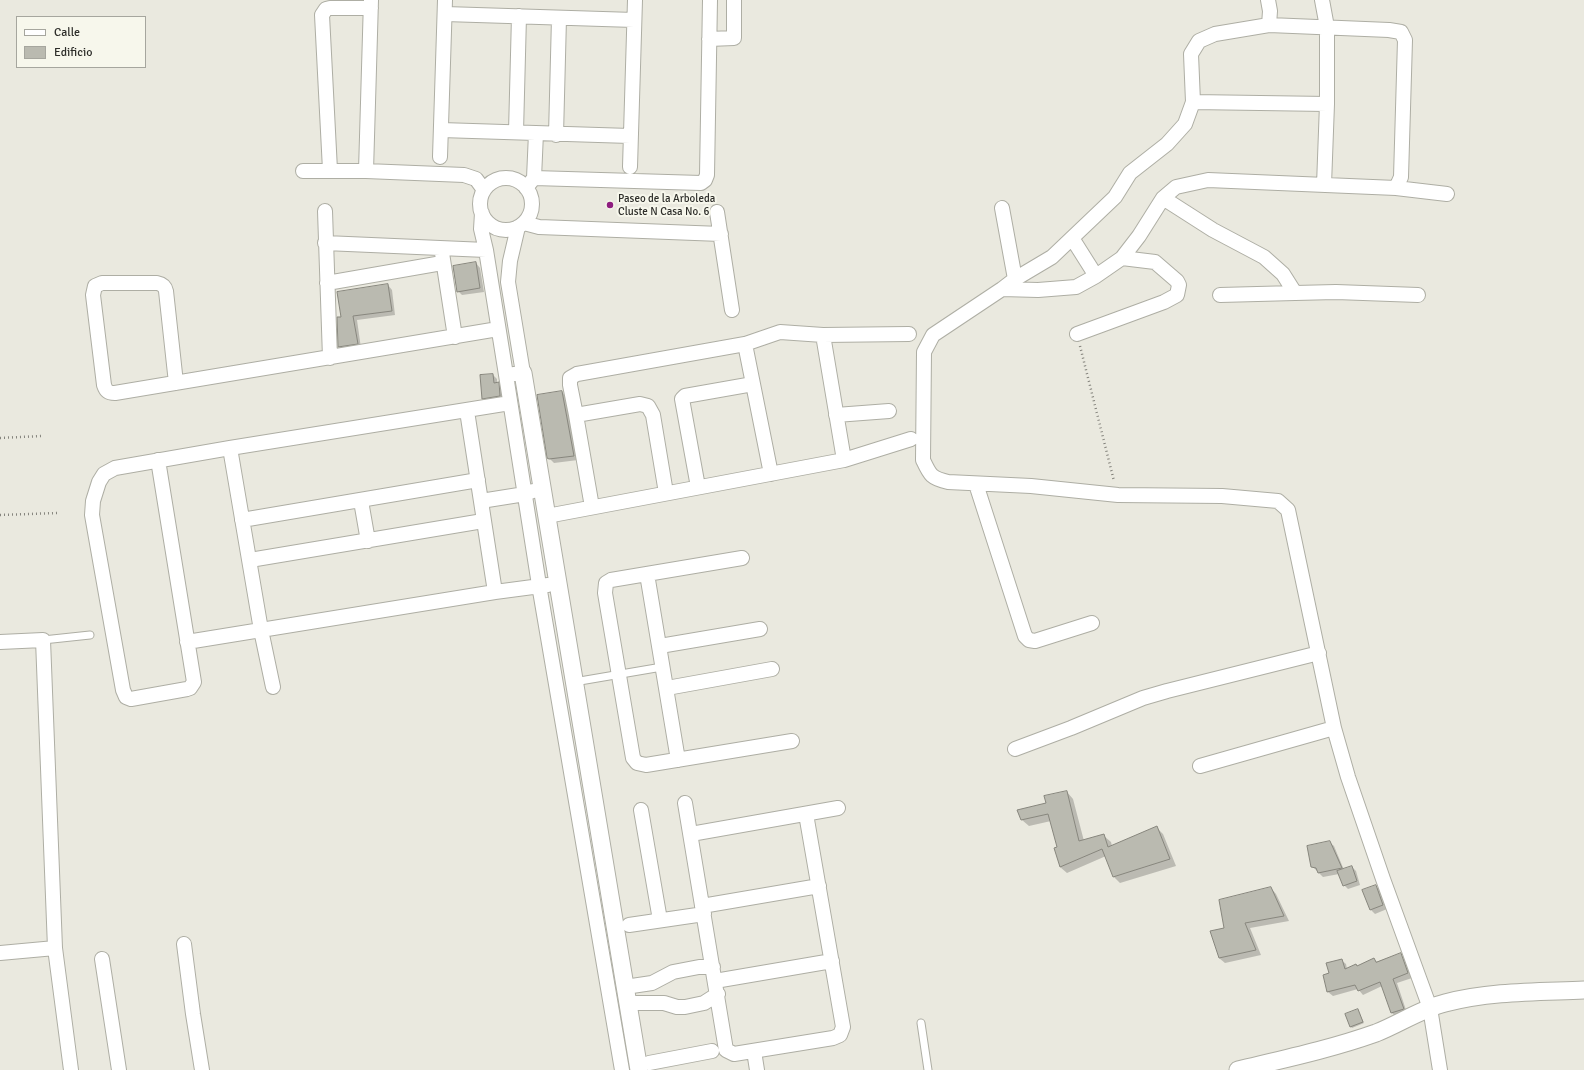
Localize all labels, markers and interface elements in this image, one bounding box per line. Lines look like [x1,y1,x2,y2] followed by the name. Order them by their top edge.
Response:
[16,16,146,68] legend
[54,25,80,40] text: Calle
[54,45,92,60] text: Edificio
[618,192,715,218] place label: Paseo de la Arboleda Cluste N Casa No. 6
[605,200,615,210] marker: Paseo de la Arboleda Cluste N Casa No. 6

